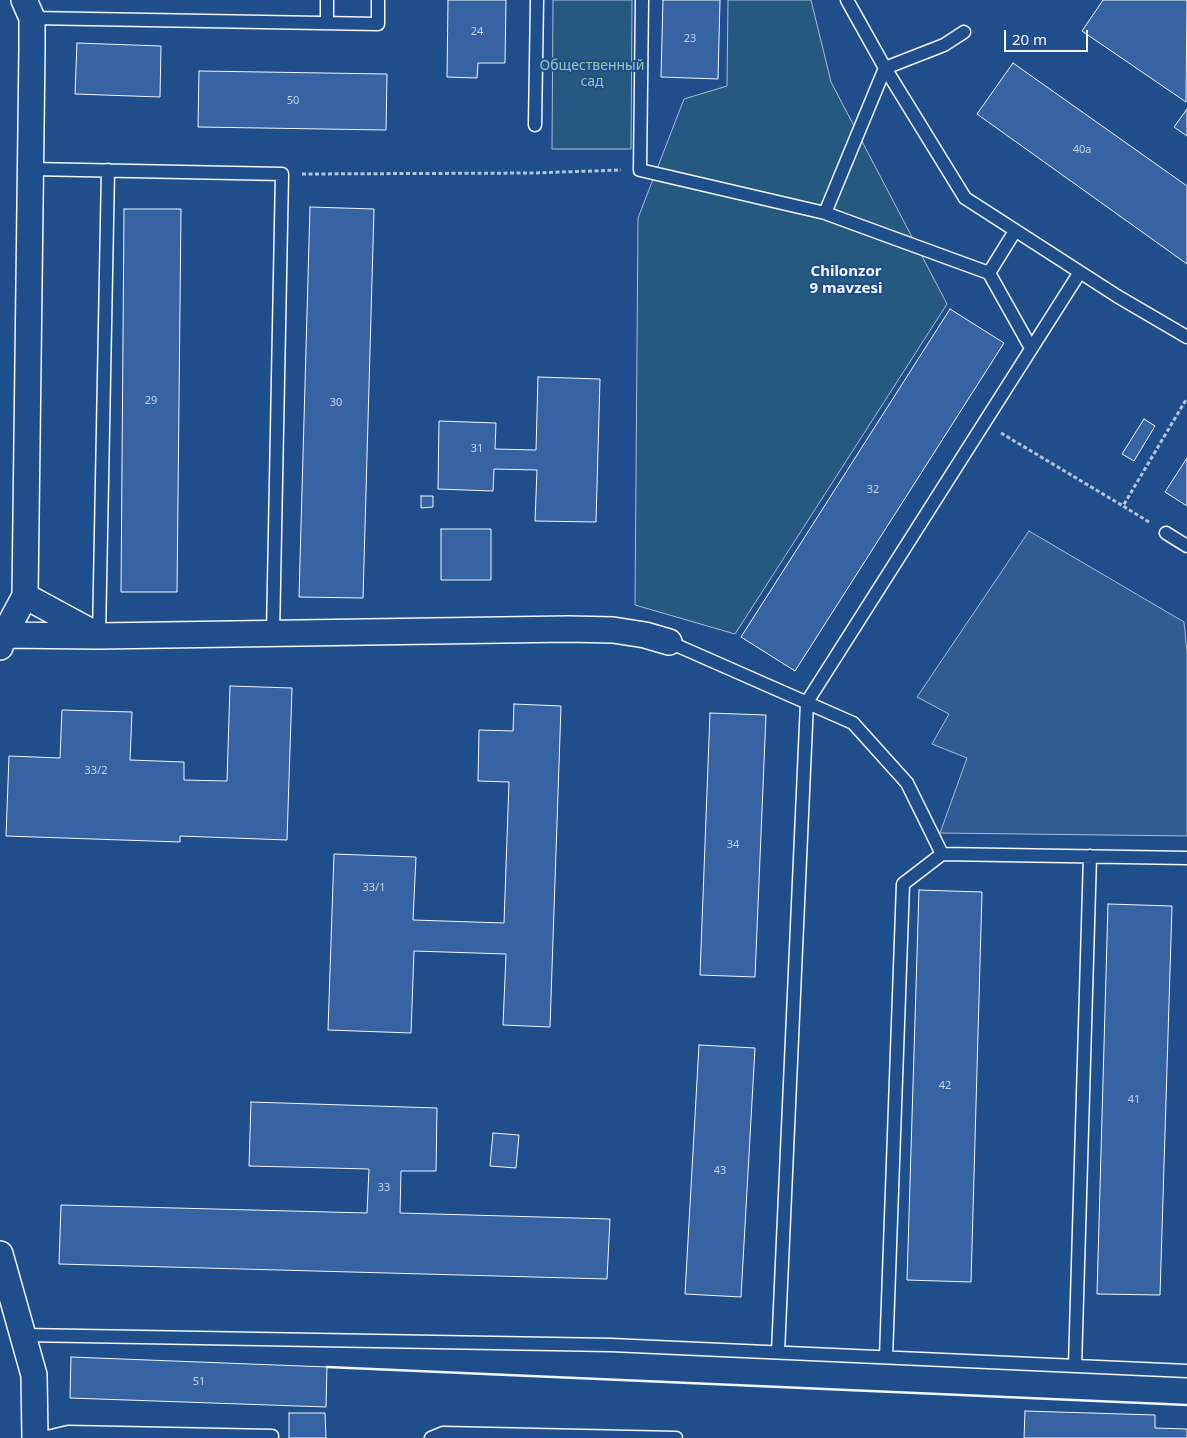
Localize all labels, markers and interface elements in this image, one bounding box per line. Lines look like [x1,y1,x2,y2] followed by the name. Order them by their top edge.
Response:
[1007,20,1091,52] scale bar
[471,25,483,39] house number: 24
[1012,29,1047,49] text: 20 m
[684,32,696,46] house number: 23
[540,58,644,90] park label: Общественный сад
[287,94,299,108] house number: 50
[1073,143,1091,157] house number: 40а
[809,263,883,298] district label: Chilonzor 9 mavzesi
[145,394,157,408] house number: 29
[330,396,342,410] house number: 30
[471,442,483,456] house number: 31
[867,483,879,497] house number: 32
[85,764,107,778] house number: 33/2
[727,838,739,852] house number: 34
[363,881,385,895] house number: 33/1
[939,1079,951,1093] house number: 42
[1128,1093,1140,1107] house number: 41
[714,1164,726,1178] house number: 43
[378,1181,390,1195] house number: 33
[193,1375,205,1389] house number: 51

